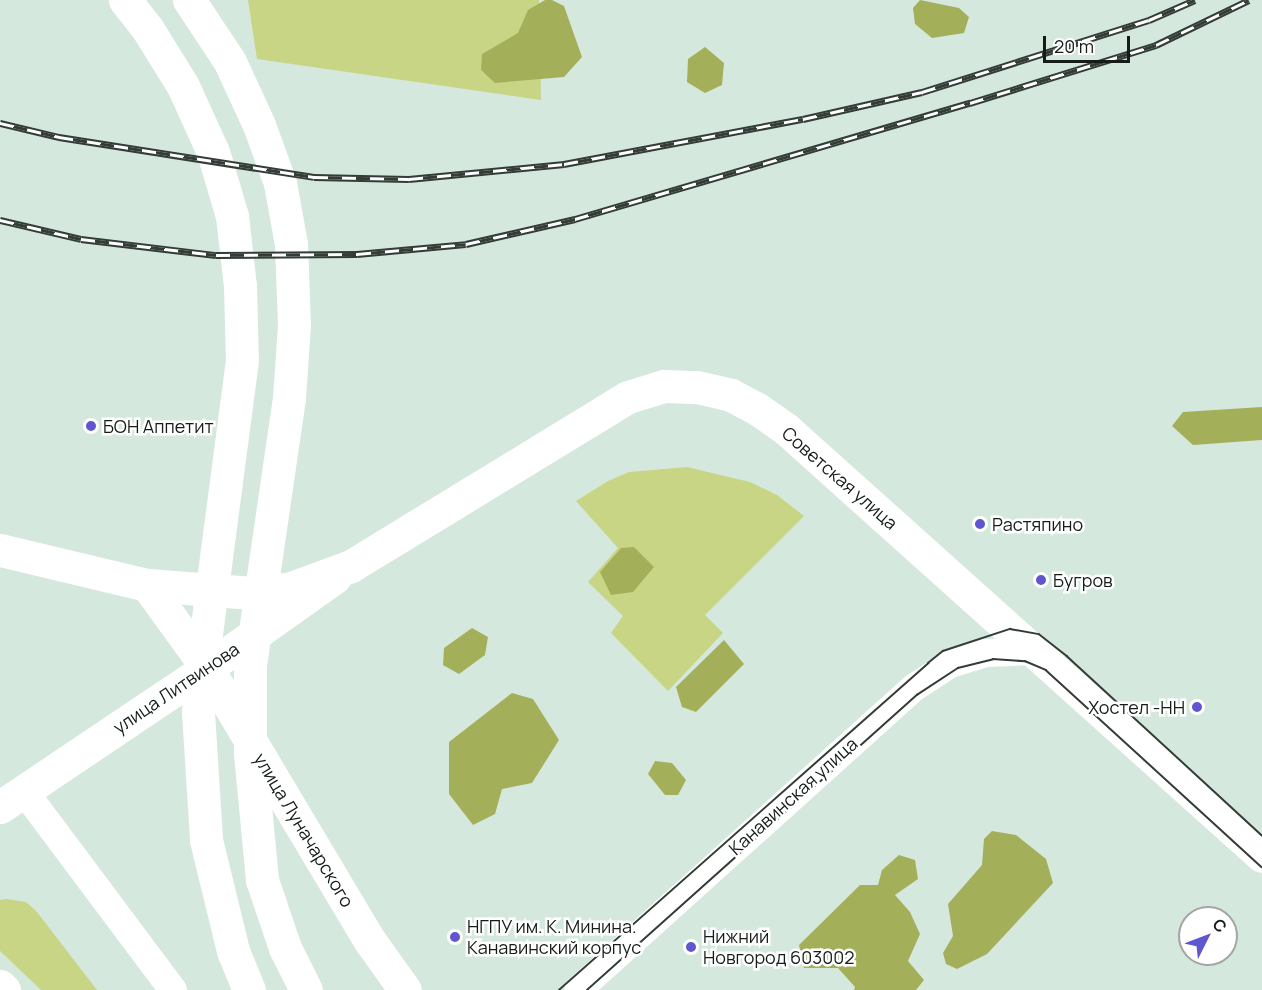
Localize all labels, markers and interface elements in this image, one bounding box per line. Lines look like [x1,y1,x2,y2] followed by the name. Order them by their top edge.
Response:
[1046,24,1133,62] scale bar
[1054,34,1094,58] text: 20 m
[103,415,214,437] place label: БОН Аппетит
[84,419,98,433] marker: БОН Аппетит
[778,422,902,534] street label: Советская улица
[992,513,1083,535] place label: Растяпино
[973,517,987,531] marker: Растяпино
[1053,569,1113,591] place label: Бугров
[1034,573,1048,587] marker: Бугров
[109,638,243,738] street label: улица Литвинова
[1088,696,1185,718] place label: Хостел -НН
[1190,700,1204,714] marker: Хостел -НН
[724,733,862,859] street label: Канавинская улица
[249,749,359,911] street label: улица Луначарского
[1178,906,1238,966] north arrow
[1208,914,1232,937] text: С
[467,916,641,958] place label: НГПУ им. К. Минина. Канавинский корпус
[703,926,854,968] place label: Нижний Новгород 603002
[448,930,462,944] marker: НГПУ им. К. Минина. Канавинский корпус
[684,940,698,954] marker: Нижний Новгород 603002

